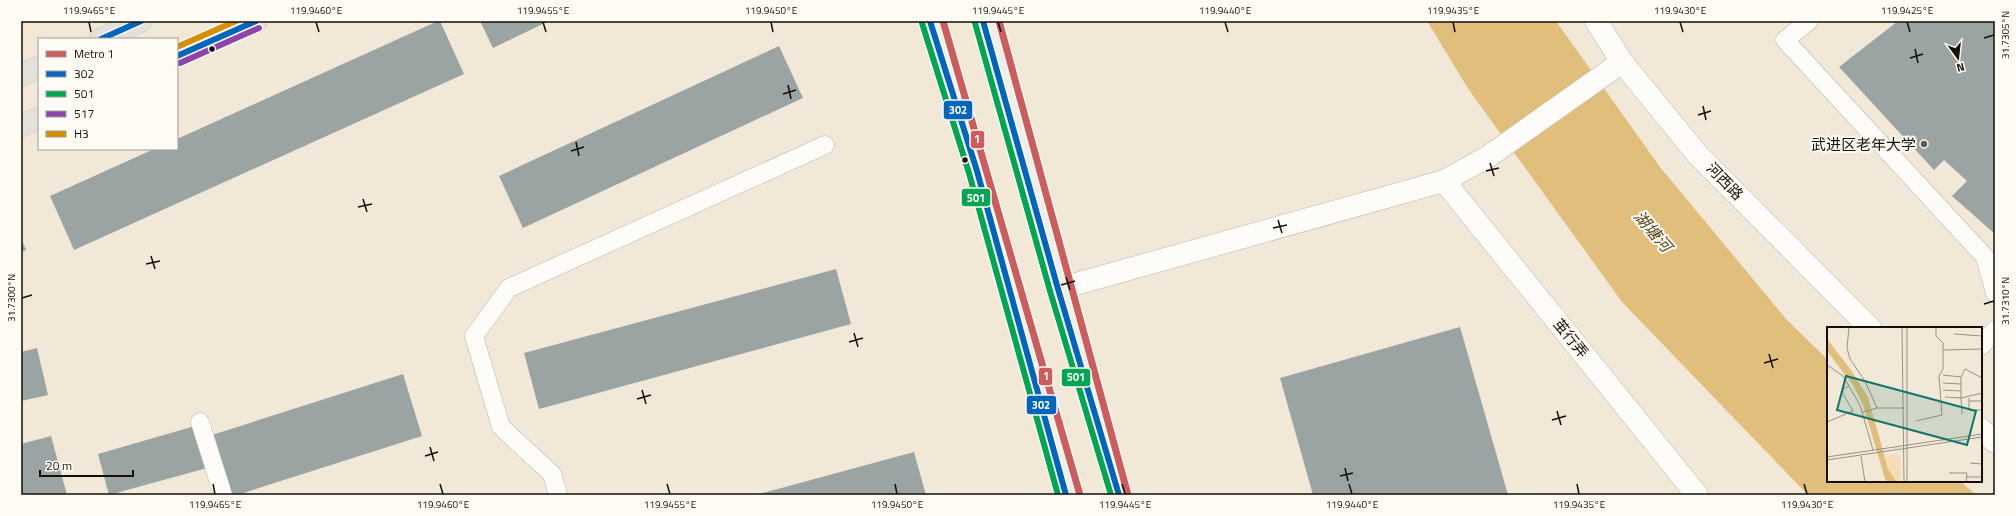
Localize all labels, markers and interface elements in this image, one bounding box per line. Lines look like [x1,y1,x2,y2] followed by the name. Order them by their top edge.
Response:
[63,3,116,18] text: 119.9465°E
[290,3,343,18] text: 119.9460°E
[517,3,570,18] text: 119.9455°E
[745,3,798,18] text: 119.9450°E
[972,3,1025,18] text: 119.9445°E
[1199,3,1252,18] text: 119.9440°E
[1427,3,1480,18] text: 119.9435°E
[1654,3,1707,18] text: 119.9430°E
[1881,3,1934,18] text: 119.9425°E
[1998,11,2013,59] text: 31.7305°N
[38,38,178,150] legend
[1938,38,1978,78] north arrow
[74,44,114,63] text: Metro 1
[207,44,217,54] unlabelled marker
[1955,59,1966,76] text: N
[74,64,94,83] text: 302
[74,84,94,103] text: 501
[943,100,973,120] line badge: 302
[949,102,967,118] text: 302
[74,104,94,123] text: 517
[74,124,89,143] text: H3
[970,130,985,149] line badge: 1
[974,131,980,147] text: 1
[1811,133,1916,156] place label: 武进区老年大学
[1919,139,1929,149] marker: 武进区老年大学
[960,155,970,165] unlabelled marker
[1701,157,1749,205] street label: 河西路
[961,188,991,207] line badge: 501
[967,190,985,206] text: 501
[1628,205,1680,259] water label: 湖塘河
[4,274,19,322] text: 31.7300°N
[1998,277,2013,325] text: 31.7310°N
[1548,313,1594,363] street label: 茧行弄
[1827,327,1982,482] inset map
[1038,367,1053,386] line badge: 1
[1043,368,1049,384] text: 1
[1061,368,1091,387] line badge: 501
[1067,369,1085,385] text: 501
[1026,395,1057,415] line badge: 302
[1032,397,1050,413] text: 302
[40,452,133,478] scale bar
[46,456,72,475] text: 20 m
[189,497,242,512] text: 119.9465°E
[417,497,470,512] text: 119.9460°E
[644,497,697,512] text: 119.9455°E
[871,497,924,512] text: 119.9450°E
[1099,497,1152,512] text: 119.9445°E
[1326,497,1379,512] text: 119.9440°E
[1553,497,1606,512] text: 119.9435°E
[1781,497,1834,512] text: 119.9430°E

